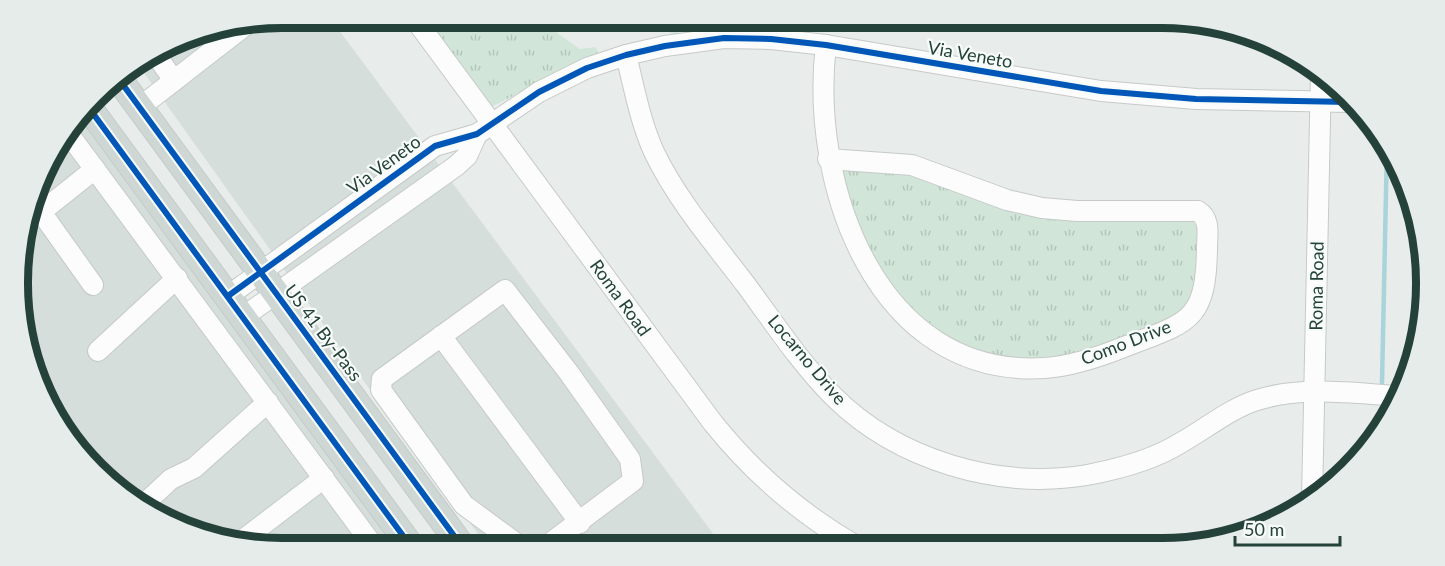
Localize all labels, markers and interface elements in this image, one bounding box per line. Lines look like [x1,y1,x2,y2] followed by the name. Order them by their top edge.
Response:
[926,36,1014,72] street label: Via Veneto
[342,130,425,198] street label: Via Veneto
[1304,241,1328,331] street label: Roma Road
[586,255,656,340] street label: Roma Road
[280,280,367,385] street label: US 41 By-Pass
[764,310,852,409] street label: Locarno Drive
[1078,315,1174,369] street label: Como Drive
[1235,509,1340,547] scale bar
[1244,518,1284,540] text: 50 m

